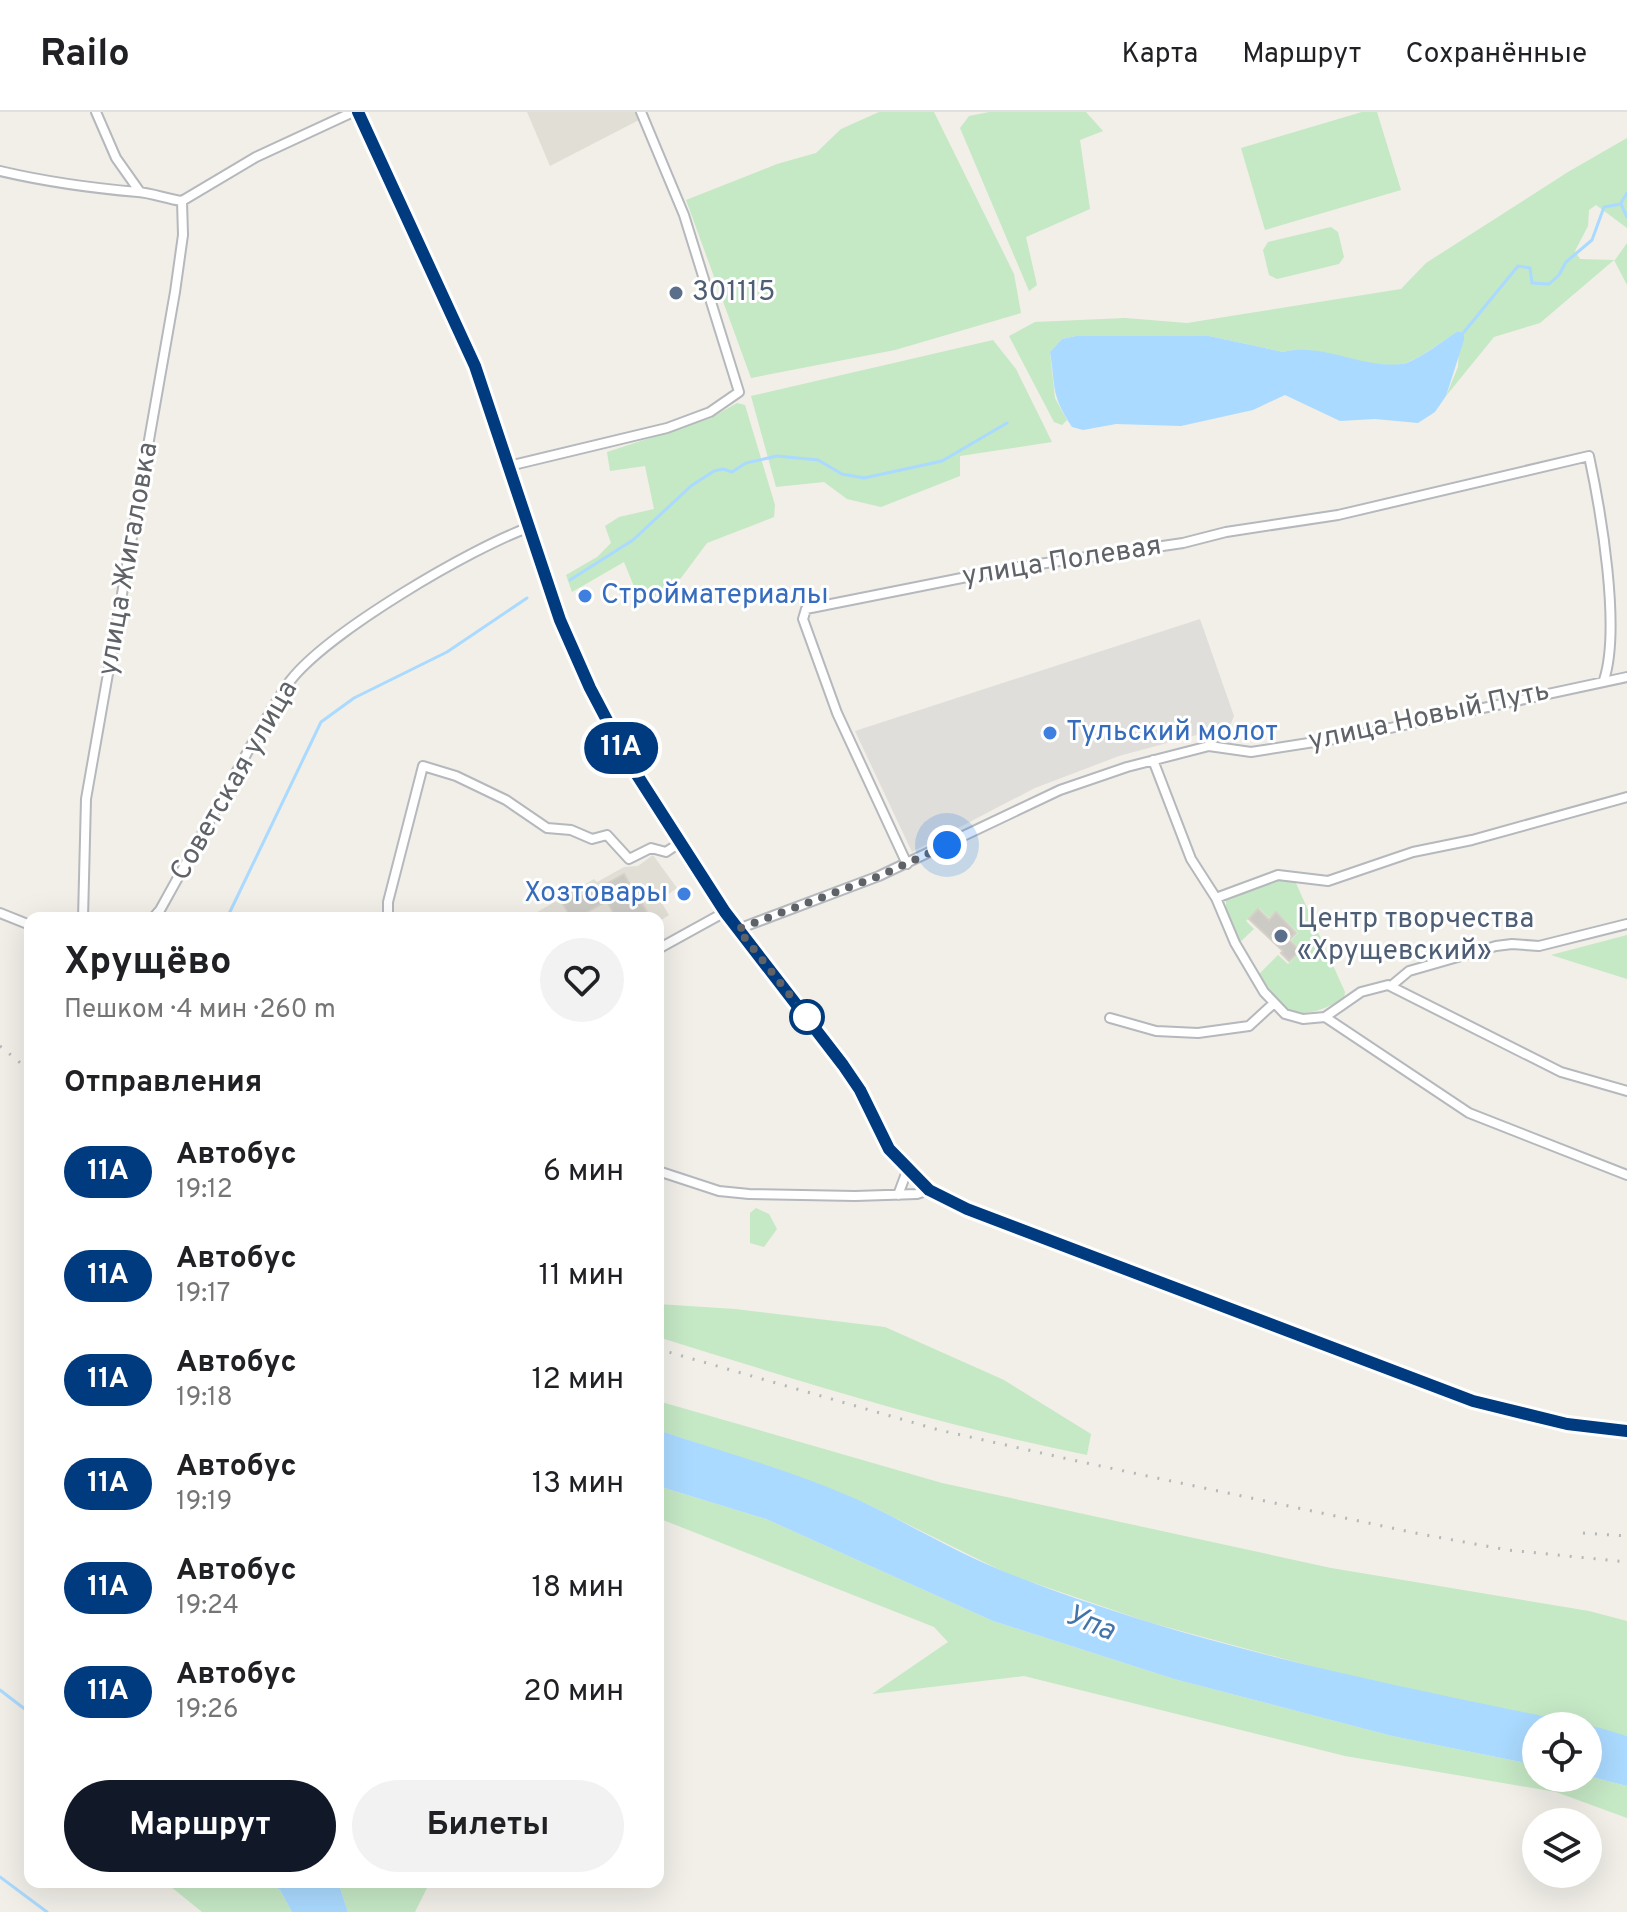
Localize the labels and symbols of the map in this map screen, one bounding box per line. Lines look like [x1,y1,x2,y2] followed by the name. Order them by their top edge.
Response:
[692,275,775,311] place label: 301115
[667,284,685,302] marker: 301115
[91,439,167,679] street label: улица Жигаловка
[960,528,1164,596] street label: улица Полевая
[601,578,829,614] place label: Стройматериалы
[576,587,594,605] marker: Стройматериалы
[163,674,307,888] street label: Советская улица
[1305,674,1553,760] street label: улица Новый Путь
[1066,715,1278,751] place label: Тульский молот
[575,722,667,774] line badge: 11А
[1041,724,1059,742] marker: Тульский молот
[927,825,967,865] your location
[524,876,668,912] place label: Хозтовары
[675,885,693,903] marker: Хозтовары
[1297,902,1534,970] place label: Центр творчества «Хрущевский»
[1272,927,1290,945] marker: Центр творчества «Хрущевский»
[790,1000,824,1034] unlabelled marker
[1060,1597,1121,1651] water label: Упа

